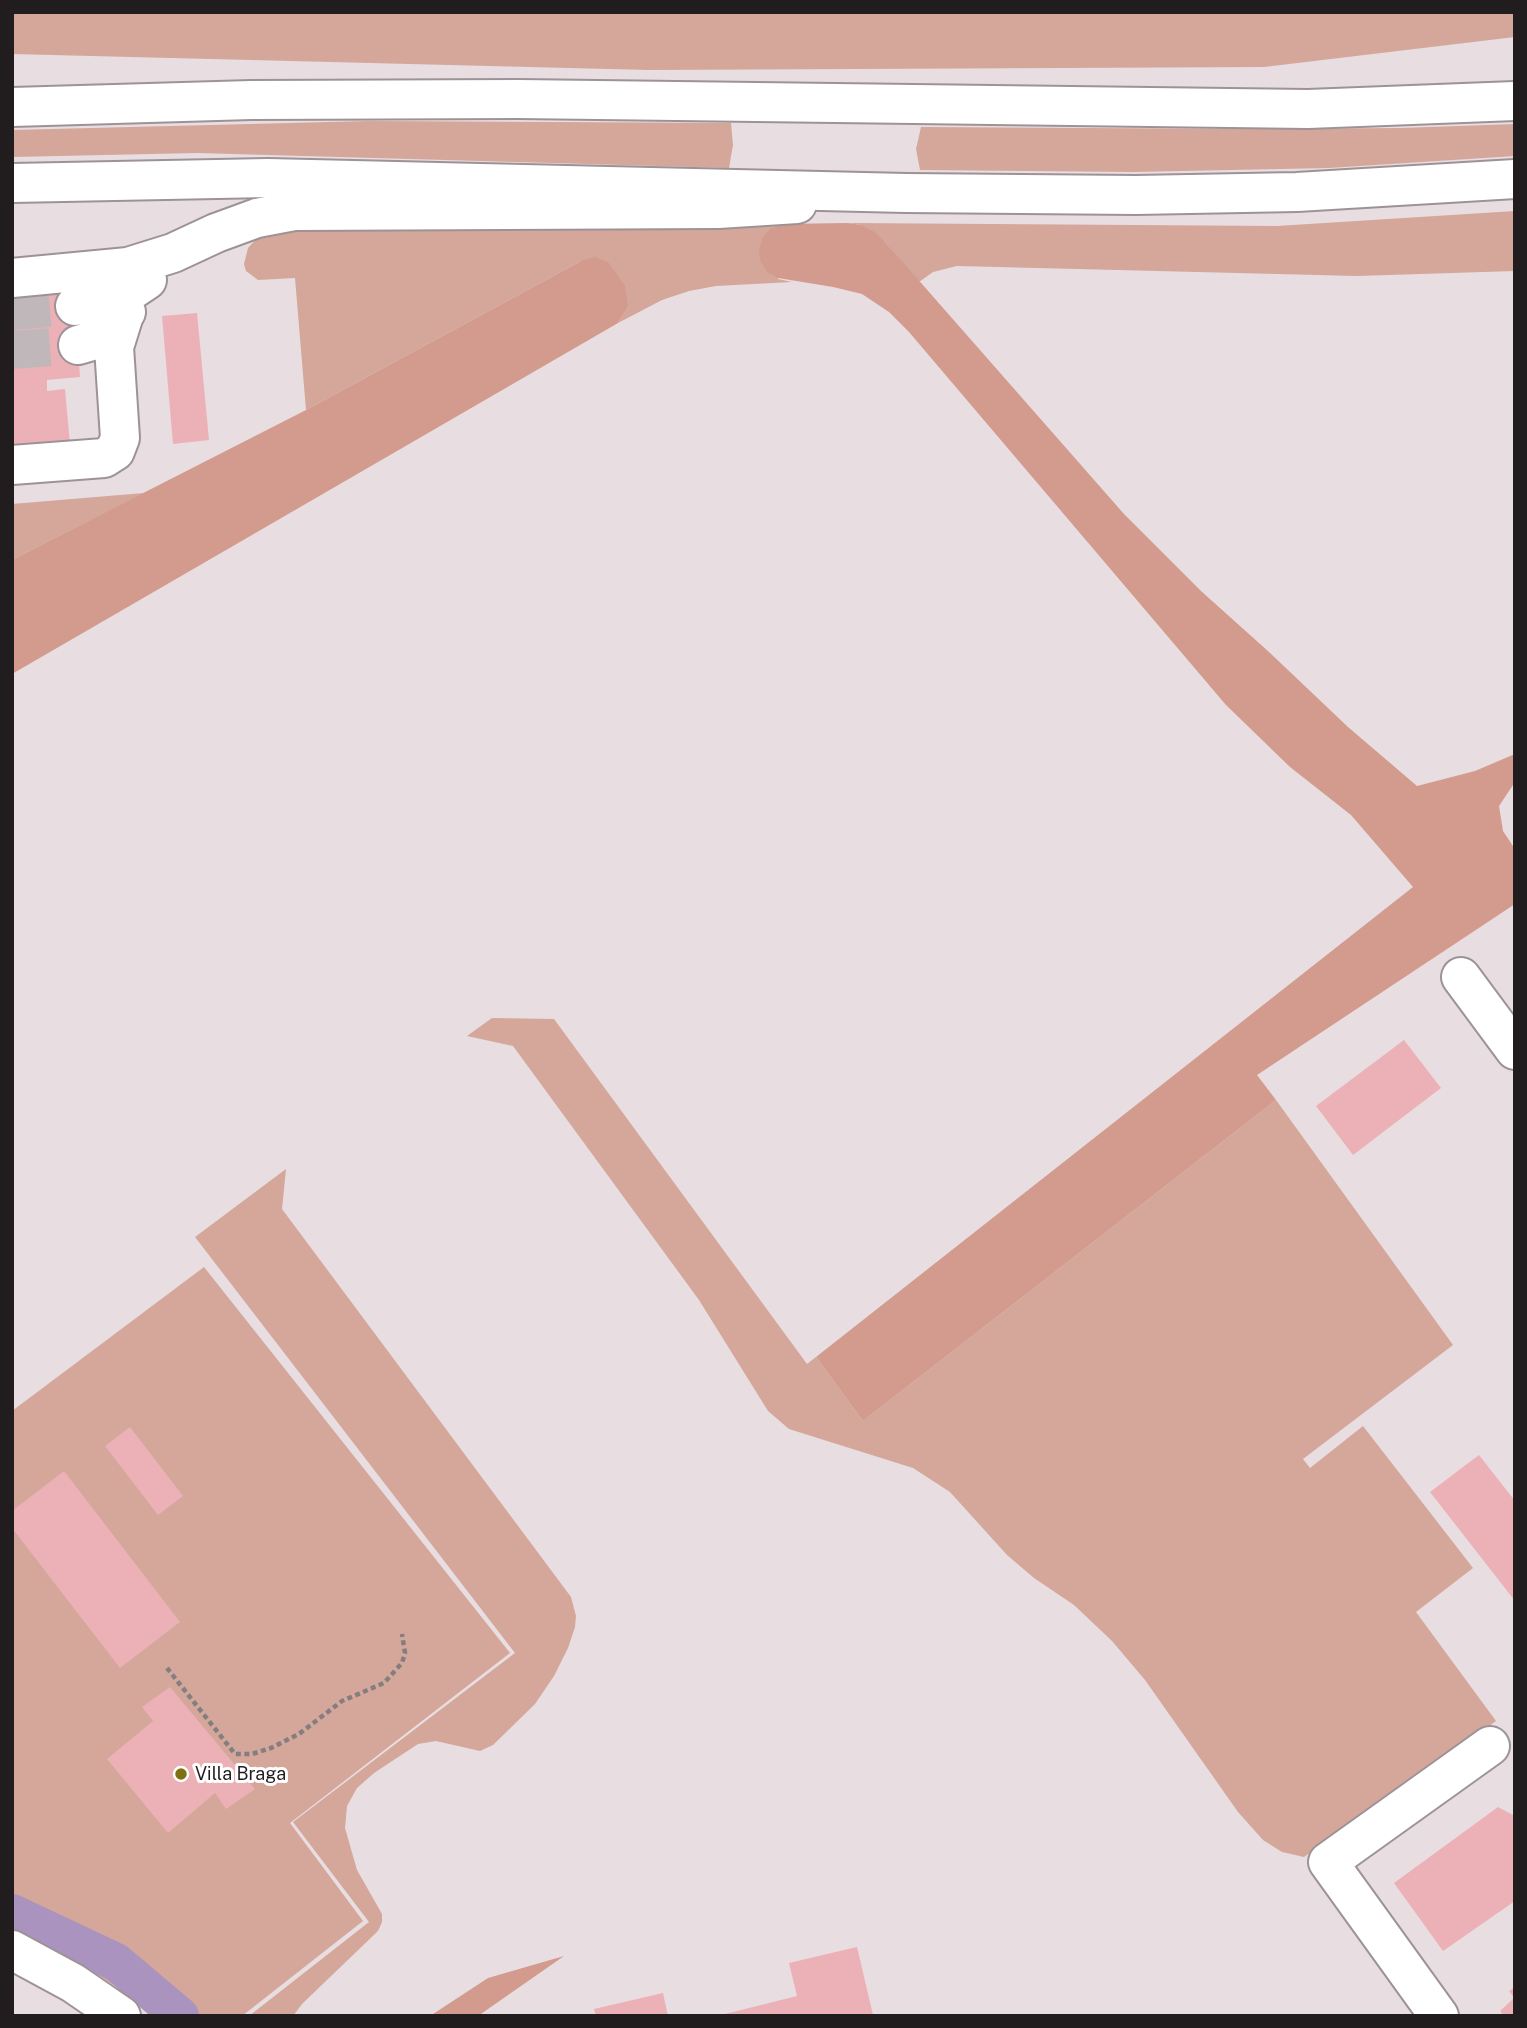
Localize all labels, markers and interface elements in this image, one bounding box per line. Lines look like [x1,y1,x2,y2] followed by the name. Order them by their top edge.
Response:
[195,1763,286,1785] place label: Villa Braga
[173,1766,189,1782] marker: Villa Braga

